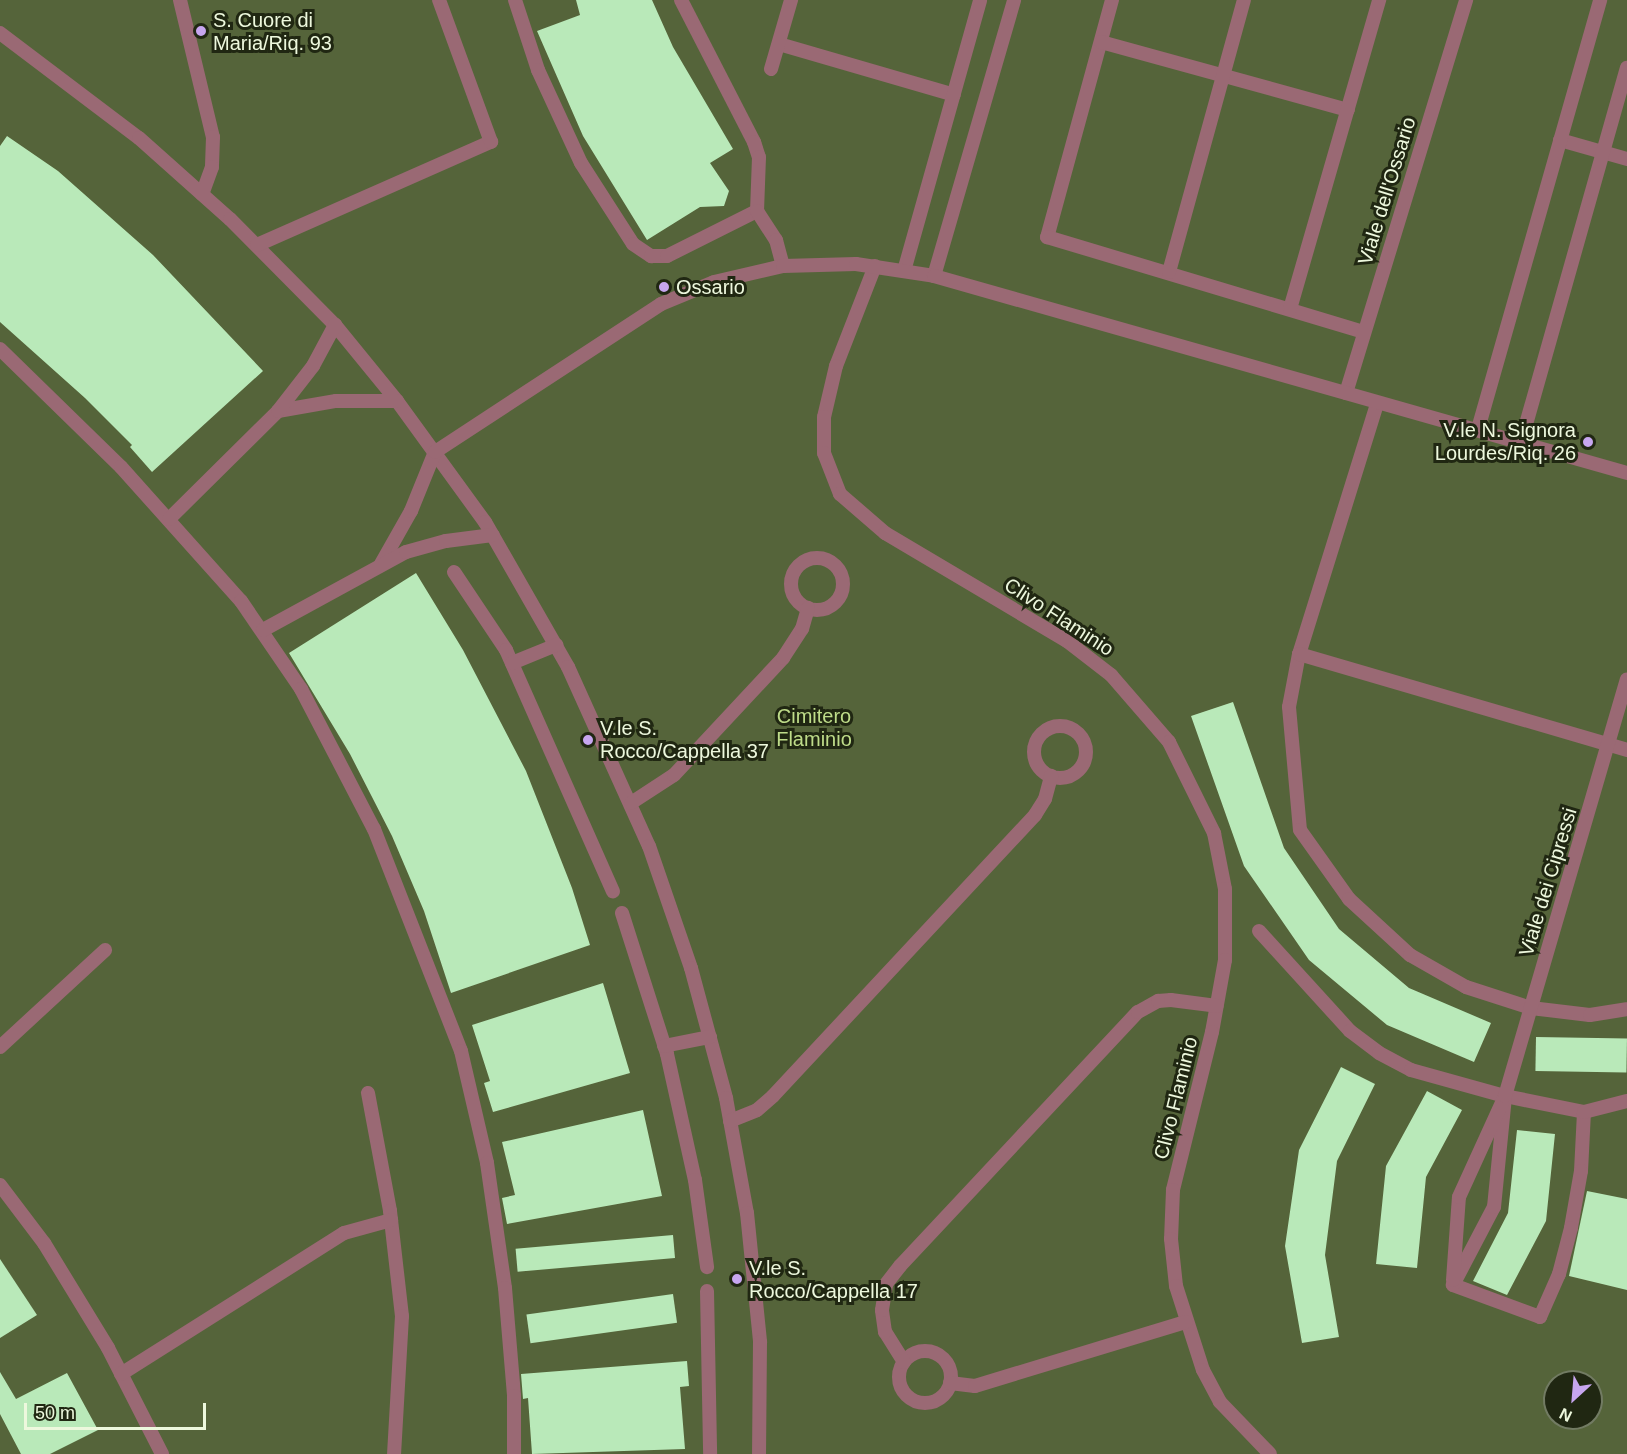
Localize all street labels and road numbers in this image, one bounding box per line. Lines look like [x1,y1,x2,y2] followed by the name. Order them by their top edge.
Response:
[1353,114,1421,268] street label: Viale dell'Ossario
[1000,573,1118,661] street label: Clivo Flaminio
[1514,805,1582,959] street label: Viale dei Cipressi
[1149,1034,1203,1162] street label: Clivo Flaminio

